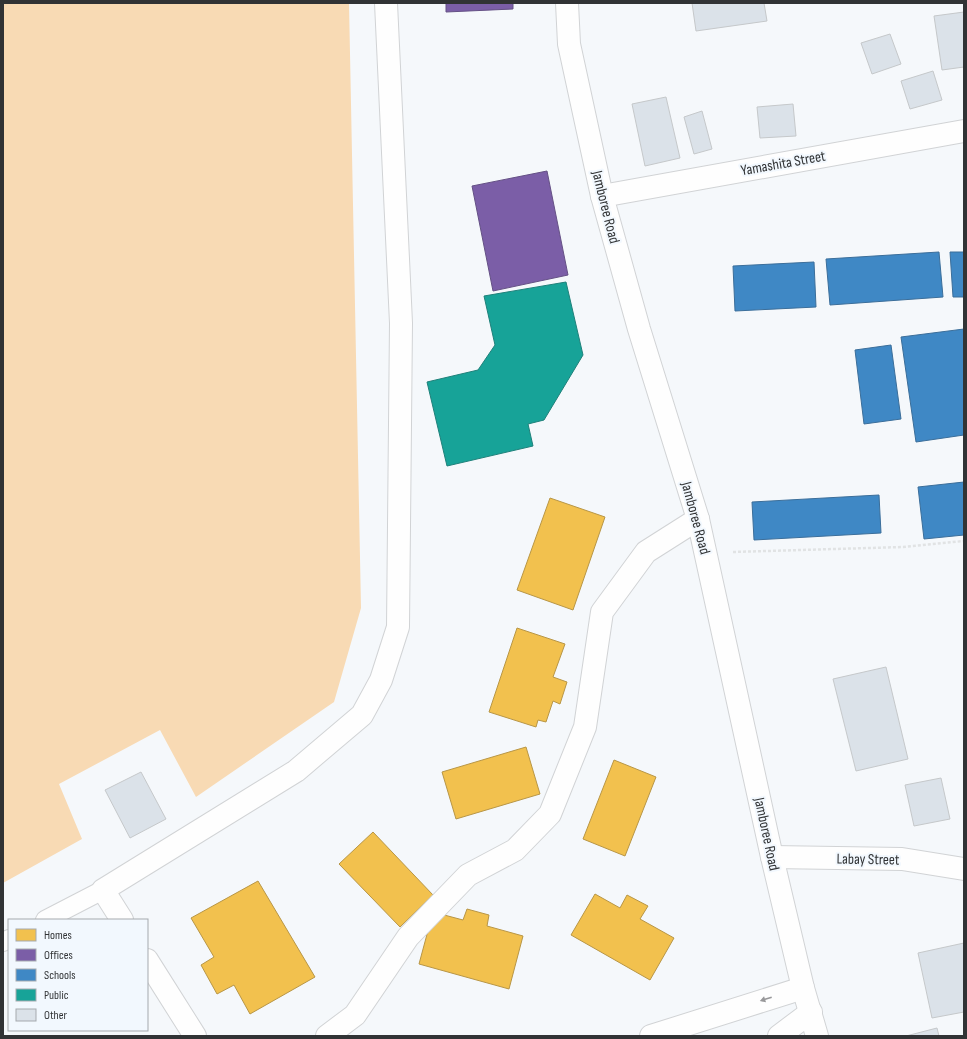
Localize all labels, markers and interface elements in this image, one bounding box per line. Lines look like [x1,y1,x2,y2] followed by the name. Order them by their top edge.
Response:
[739,147,827,180] street label: Yamashita Street
[587,168,624,246] street label: Jamboree Road
[676,479,714,557] street label: Jamboree Road
[749,795,784,872] street label: Jamboree Road
[836,849,900,870] street label: Labay Street
[8,919,148,1031] legend
[44,928,72,943] text: Homes
[44,948,73,963] text: Offices
[44,968,76,983] text: Schools
[44,988,69,1003] text: Public
[760,997,772,1003] one-way arrow
[44,1008,68,1023] text: Other

